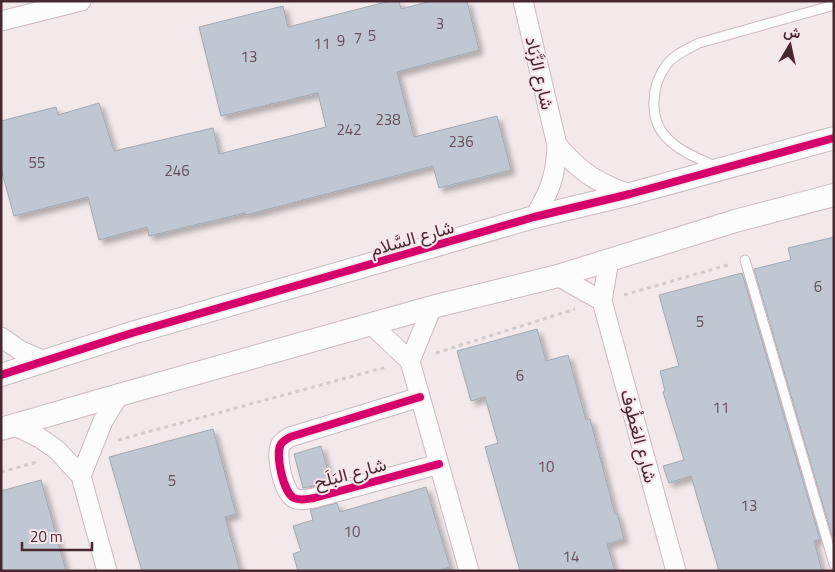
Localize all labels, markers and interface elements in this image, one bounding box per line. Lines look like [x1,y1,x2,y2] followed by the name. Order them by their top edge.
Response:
[436,12,444,35] house number: 3
[765,20,815,70] north arrow
[782,20,802,43] text: ش
[368,24,376,47] house number: 5
[354,26,362,49] house number: 7
[337,29,345,52] house number: 9
[314,32,330,55] house number: 11
[518,34,562,112] street label: شارع الزَّبَاد
[241,45,257,68] house number: 13
[375,108,401,131] house number: 238
[336,118,362,141] house number: 242
[448,130,474,153] house number: 236
[29,151,45,174] house number: 55
[164,159,190,182] house number: 246
[367,213,457,263] street label: شارع السَّلام
[814,275,822,298] house number: 6
[696,310,704,333] house number: 5
[516,364,524,387] house number: 6
[614,386,664,486] street label: شارع العَطُوف
[713,396,729,419] house number: 11
[311,450,389,496] street label: شارع البَلَح
[538,455,554,478] house number: 10
[168,469,176,492] house number: 5
[741,494,757,517] house number: 13
[22,520,92,552] scale bar
[344,520,360,543] house number: 10
[30,525,63,548] text: 20 m
[563,545,579,568] house number: 14

